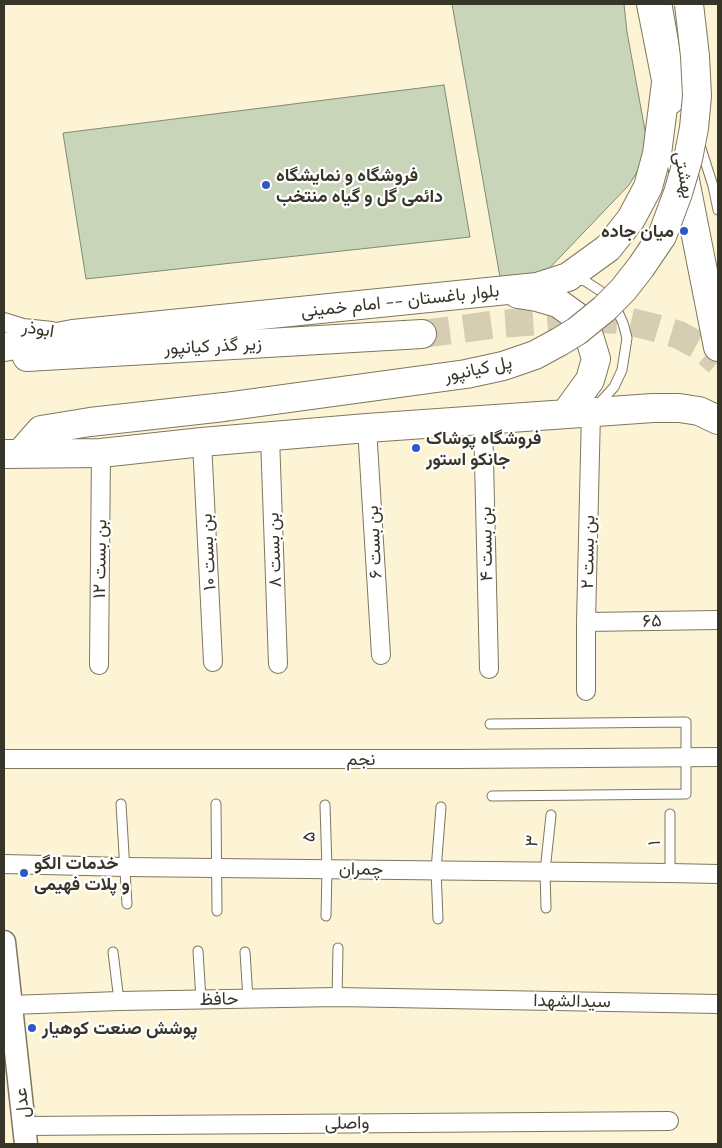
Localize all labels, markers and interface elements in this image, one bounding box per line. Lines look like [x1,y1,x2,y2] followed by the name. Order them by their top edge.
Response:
[669,150,699,200] street label: بهشتى
[276,164,443,206] place label: فروشگاه و نمایشگاه دائمی گل و گیاه منتخب
[260,179,272,191] marker: فروشگاه و نمایشگاه دائمی گل و گیاه منتخب
[601,220,674,242] place label: میان جاده
[678,225,690,237] marker: میان جاده
[300,280,500,322] street label: بلوار باغستان -- امام خمینی
[20,316,56,342] street label: ابوذر
[163,333,263,359] street label: زیر گذر کیانپور
[442,351,514,387] street label: پل کیانپور
[426,427,541,469] place label: فروشگاه پوشاک جانکو استور
[410,442,422,454] marker: فروشگاه پوشاک جانکو استور
[361,505,387,579] street label: بن بست ۶
[475,506,497,582] street label: بن بست ۴
[262,512,286,588] street label: بن بست ۸
[195,513,221,591] street label: بن بست ۱۰
[577,515,599,589] street label: بن بست ۲
[89,519,111,599] street label: بن بست ۱۲
[642,610,662,632] street label: ۶۵
[347,748,375,770] street label: نجم
[298,831,320,843] street label: ۵
[521,834,543,848] street label: ۳
[643,840,665,846] street label: ۱
[34,852,130,894] place label: خدمات الگو و پلات فهیمی
[339,858,383,880] street label: چمران
[18,867,30,879] marker: خدمات الگو و پلات فهیمی
[199,988,239,1010] street label: حافظ
[533,990,611,1012] street label: سیدالشهدا
[42,1017,198,1039] place label: پوشش صنعت کوهیار
[26,1022,38,1034] marker: پوشش صنعت کوهیار
[10,1087,34,1119] street label: عدل
[324,1112,370,1134] street label: واصلی

